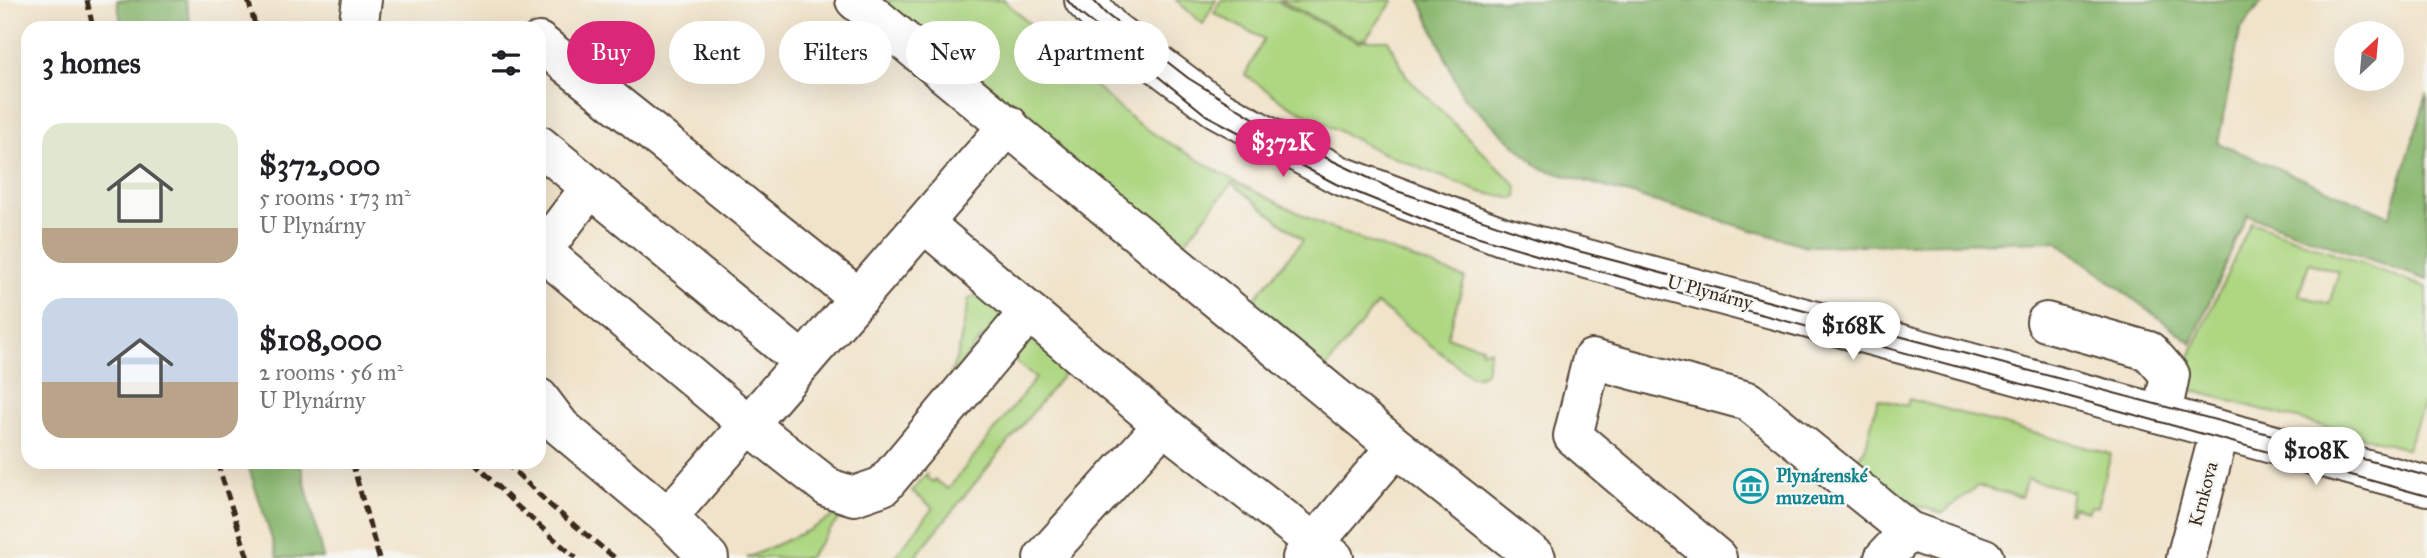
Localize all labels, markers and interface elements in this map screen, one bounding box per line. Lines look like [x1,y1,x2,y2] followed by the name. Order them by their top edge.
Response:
[567,21,655,84] chip: Buy
[669,21,765,84] chip: Rent
[779,21,892,84] chip: Filters
[906,21,1000,84] chip: New
[1014,21,1169,84] chip: Apartment
[2334,21,2404,91] north arrow
[2334,21,2404,91] map controls
[487,44,525,82] icon: filters
[42,45,141,81] text: 3 homes
[1234,120,1332,179] pin: $372K
[1252,128,1314,156] text: $372K
[259,147,381,183] text: $372,000
[98,151,182,235] icon: home
[259,183,411,211] text: 5 rooms · 173 m²
[259,211,366,239] text: U Plynárny
[1665,270,1757,315] street label: U Plynárny
[1804,302,1902,362] pin: $168K
[1821,311,1885,339] text: $168K
[259,322,382,358] text: $108,000
[98,326,182,410] icon: home
[259,358,403,386] text: 2 rooms · 56 m²
[259,386,366,414] text: U Plynárny
[2267,428,2365,487] pin: $108K
[2284,436,2348,464] text: $108K
[2183,458,2223,529] street label: Krnkova
[1775,464,1869,509] place label: Plynárenské muzeum
[1732,467,1770,505] museum icon: Plynárenské muzeum

